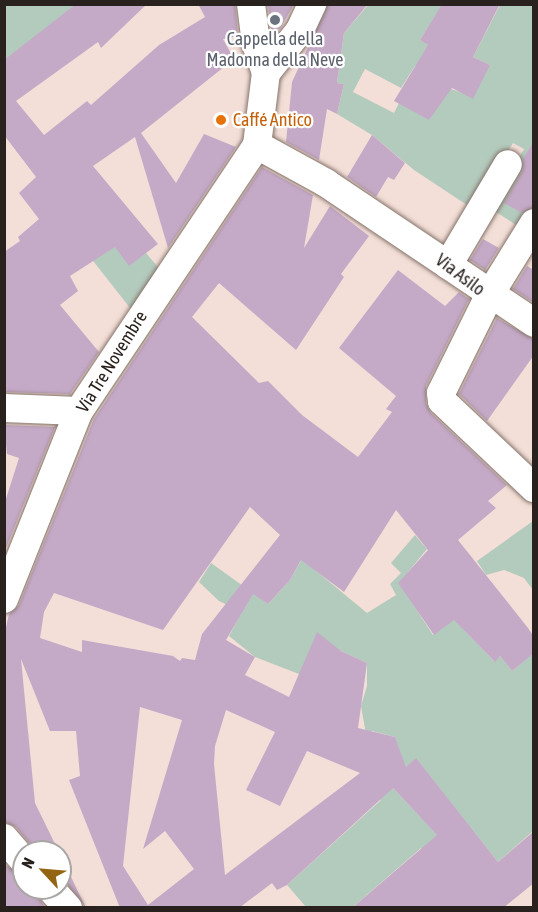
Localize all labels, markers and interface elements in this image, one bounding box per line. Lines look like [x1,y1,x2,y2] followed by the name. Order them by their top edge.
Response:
[268,13,282,27] marker: Cappella della Madonna della Neve
[207,29,343,72] place label: Cappella della Madonna della Neve
[233,109,312,131] place label: Caffé Antico
[214,113,228,127] marker: Caffé Antico
[431,249,489,301] street label: Via Asilo
[72,307,152,417] street label: Via Tre Novembre
[12,840,72,900] north arrow
[17,855,38,871] text: N

